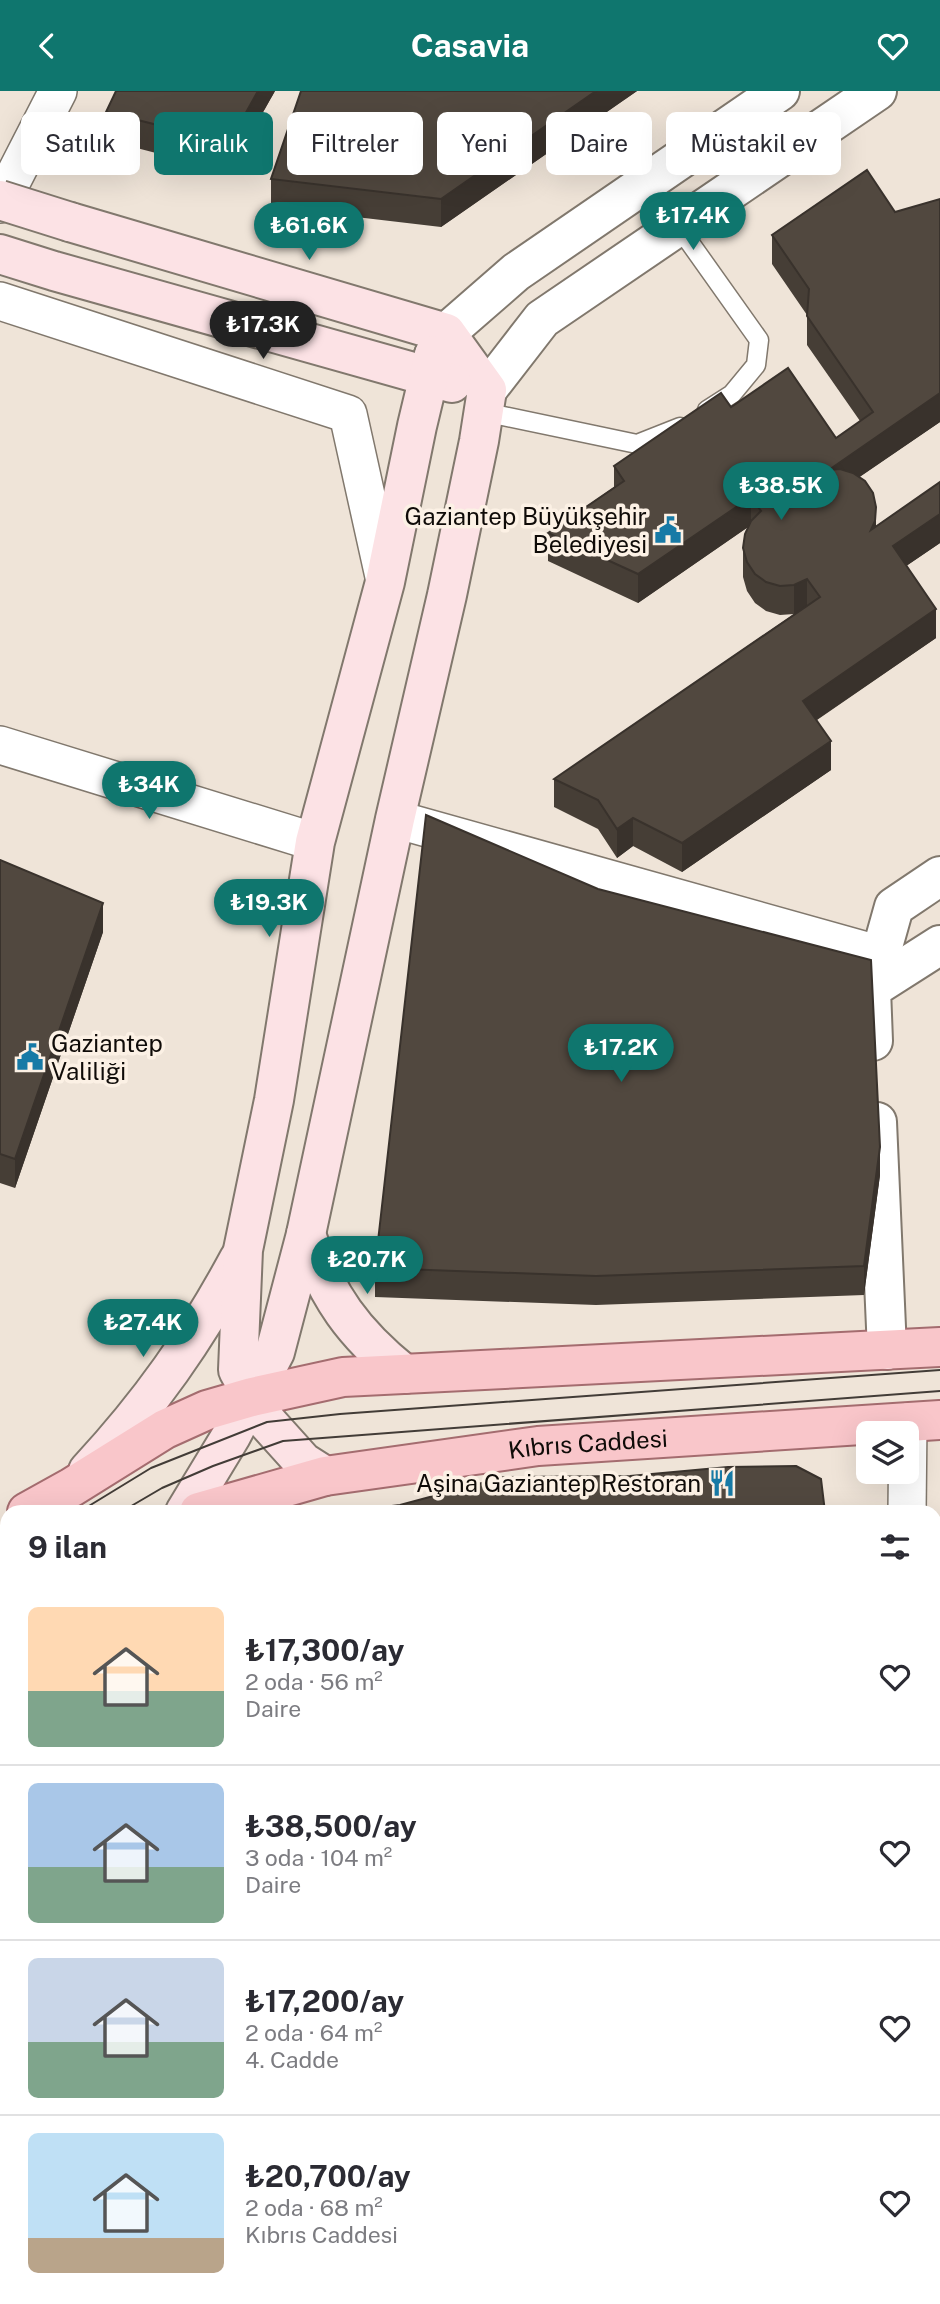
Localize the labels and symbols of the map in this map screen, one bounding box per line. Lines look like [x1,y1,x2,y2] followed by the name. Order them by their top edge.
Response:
[636,193,750,252] pin: ₺17.4K
[252,202,366,262] pin: ₺61.6K
[206,301,320,361] pin: ₺17.3K
[724,463,838,522] pin: ₺38.5K
[405,502,647,558] place label: Gaziantep Büyükşehir Belediyesi
[653,515,683,545] public building icon: Gaziantep Büyükşehir Belediyesi
[108,761,190,821] pin: ₺34K
[212,879,326,939] pin: ₺19.3K
[564,1025,678,1084] pin: ₺17.2K
[51,1029,163,1085] place label: Gaziantep Valiliği
[15,1042,45,1072] public building icon: Gaziantep Valiliği
[310,1237,424,1296] pin: ₺20.7K
[86,1299,200,1359] pin: ₺27.4K
[506,1424,668,1464] street label: Kıbrıs Caddesi
[707,1468,737,1498] restaurant icon: Aşina Gaziantep Restoran
[416,1469,701,1497] place label: Aşina Gaziantep Restoran

